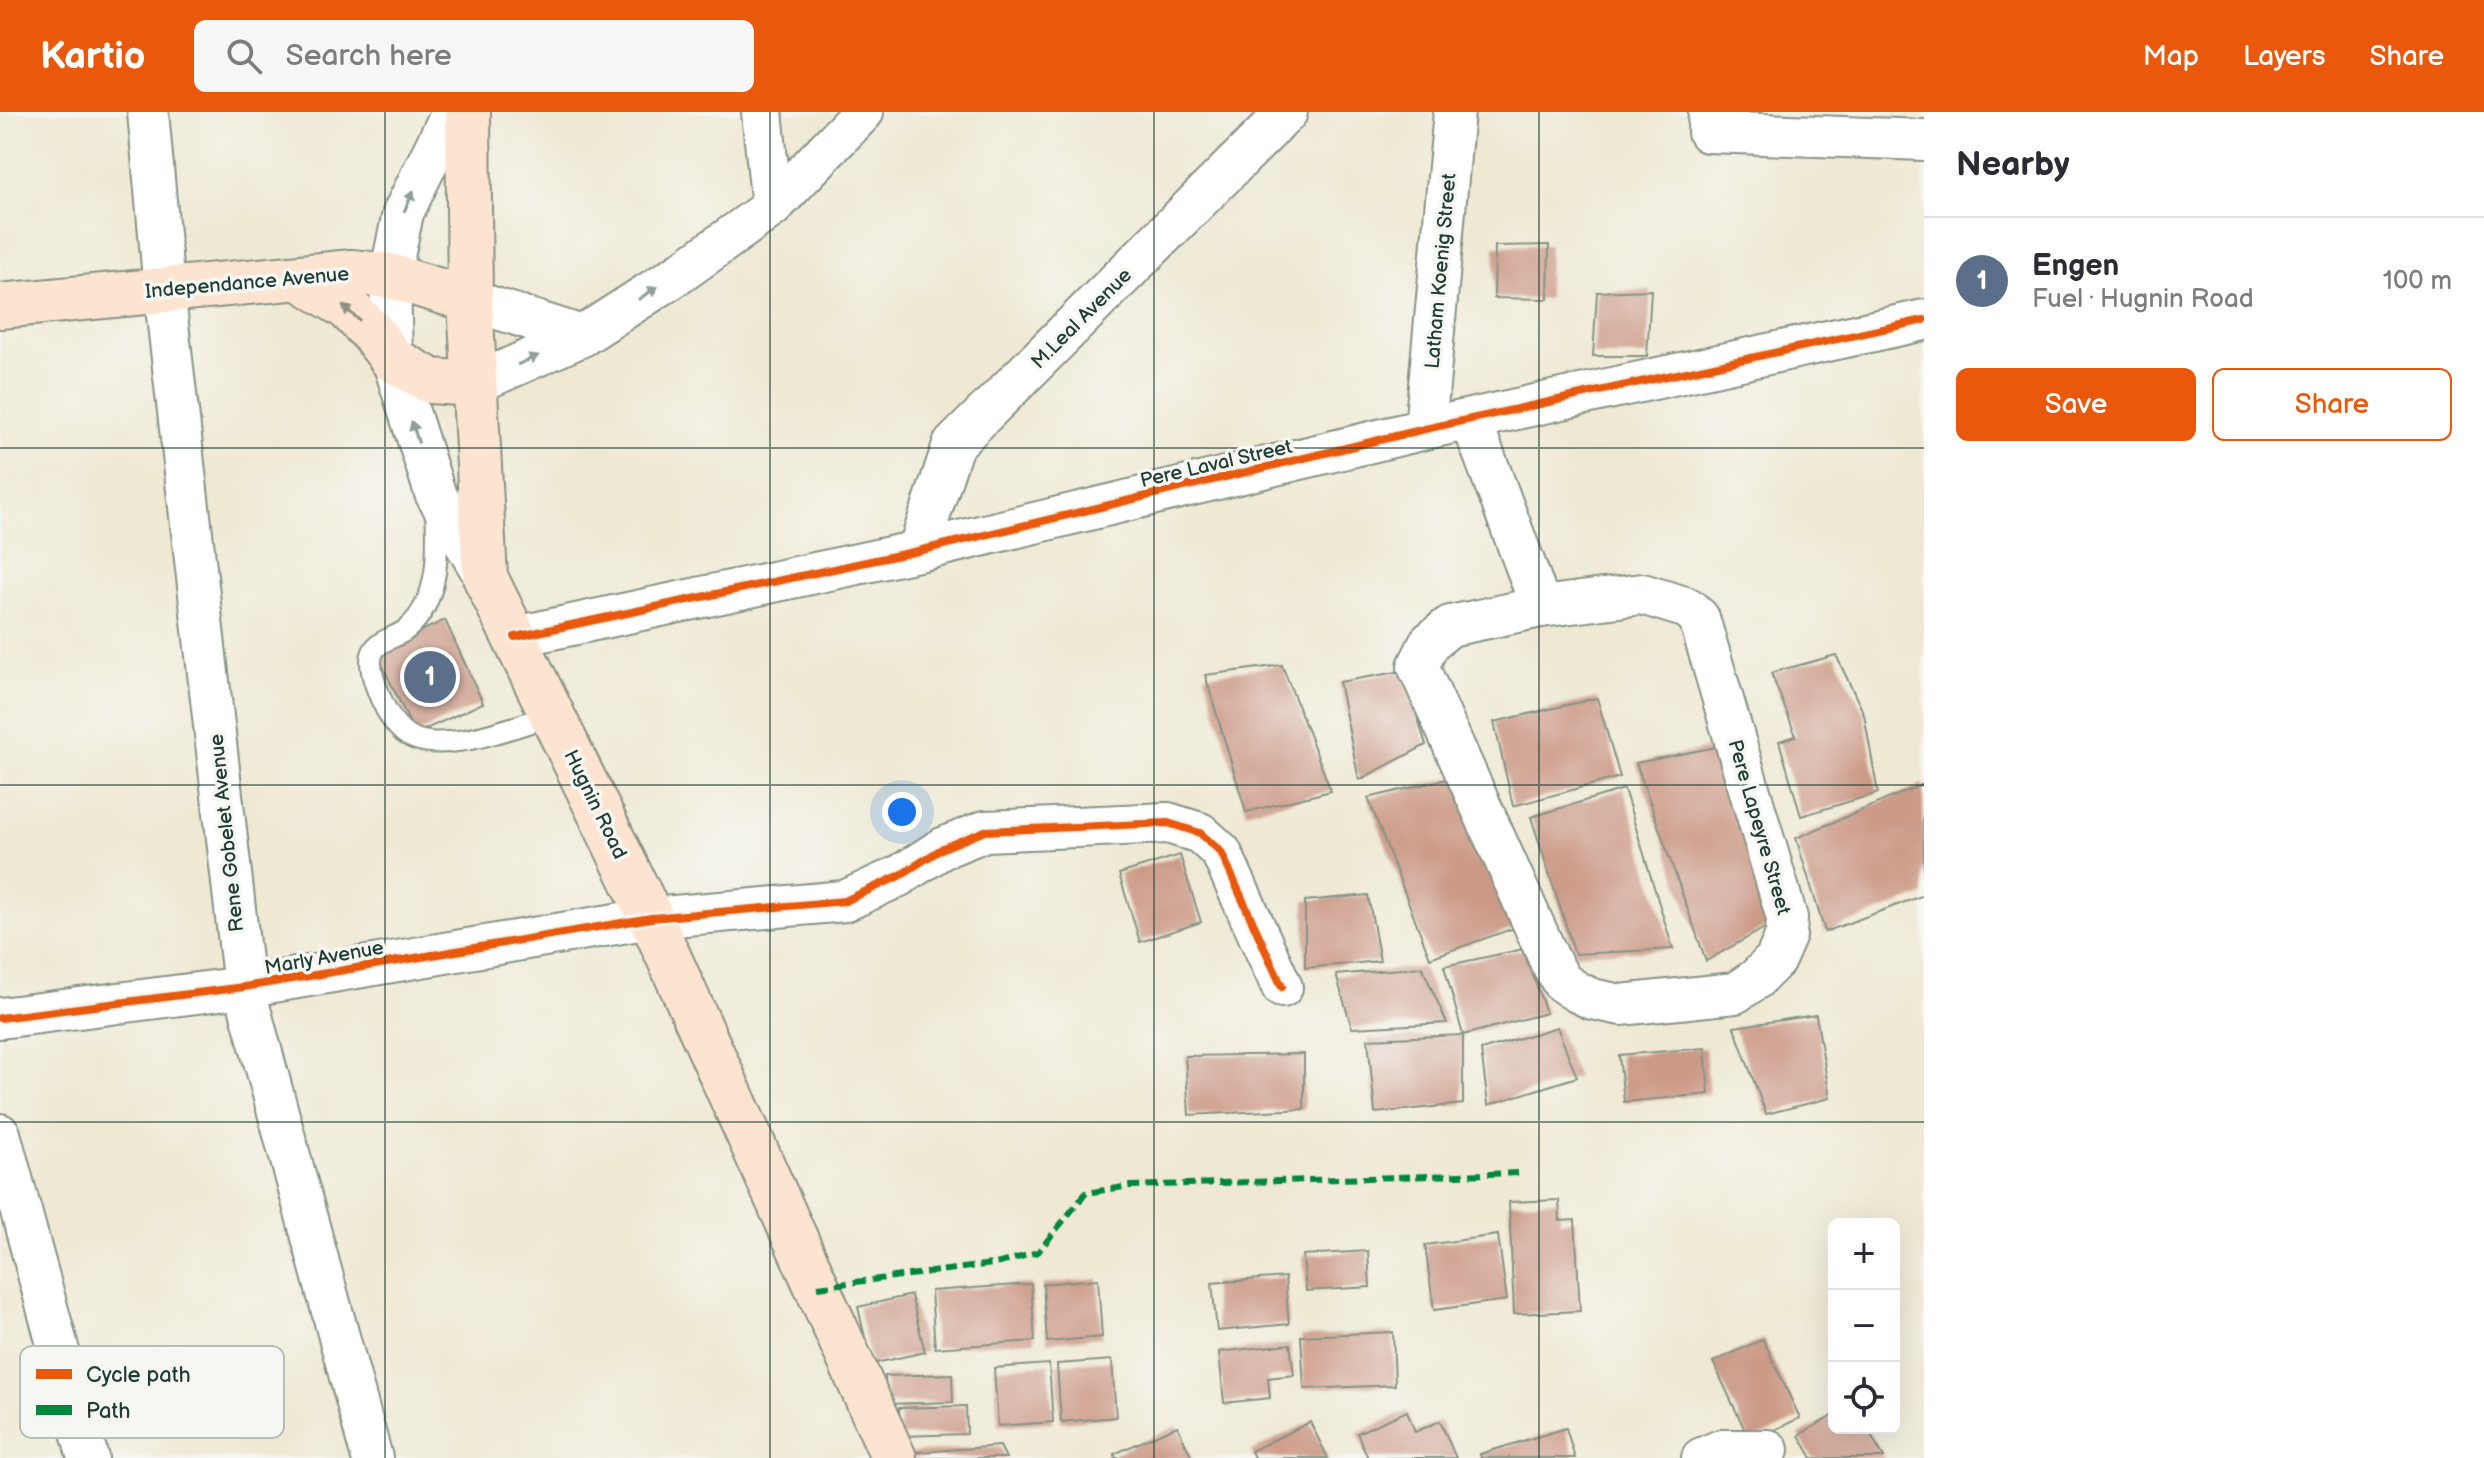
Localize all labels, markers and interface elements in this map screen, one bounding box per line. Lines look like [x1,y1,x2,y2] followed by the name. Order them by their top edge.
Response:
[194,20,754,92] search box
[40,34,146,79] text: Kartio
[222,34,266,78] icon: search
[286,38,452,74] text: Search here
[2143,40,2199,73] text: Map
[2243,40,2326,73] text: Layers
[2370,40,2444,73] text: Share
[1956,144,2070,185] text: Nearby
[1421,172,1461,370] street label: Latham Koenig Street
[402,189,416,212] one-way arrow
[2032,248,2119,284] text: Engen
[144,262,350,304] street label: Independance Avenue
[1026,263,1137,374] street label: M.Leal Avenue
[1977,266,1987,297] text: 1
[2383,266,2452,297] text: 100 m
[2032,284,2254,315] text: Fuel · Hugnin Road
[637,286,658,301] one-way arrow
[342,305,362,322] one-way arrow
[516,353,540,367] one-way arrow
[1956,368,2196,441] button: Save
[2212,368,2452,441] button: Share
[409,419,421,443] one-way arrow
[1138,435,1294,493] street label: Pere Laval Street
[404,647,456,707] pin: 1
[205,733,249,933] street label: Rene Gobelet Avenue
[1723,737,1795,918] street label: Pere Lapeyre Street
[558,746,632,863] street label: Hugnin Road
[882,792,922,832] your location
[263,936,386,980] street label: Marly Avenue
[1828,1218,1900,1434] map controls
[1828,1218,1900,1290] button: +
[1828,1290,1900,1362] button: −
[20,1346,284,1438] legend
[86,1362,191,1389] text: Cycle path
[1828,1362,1900,1434] button: locate
[86,1398,130,1425] text: Path

